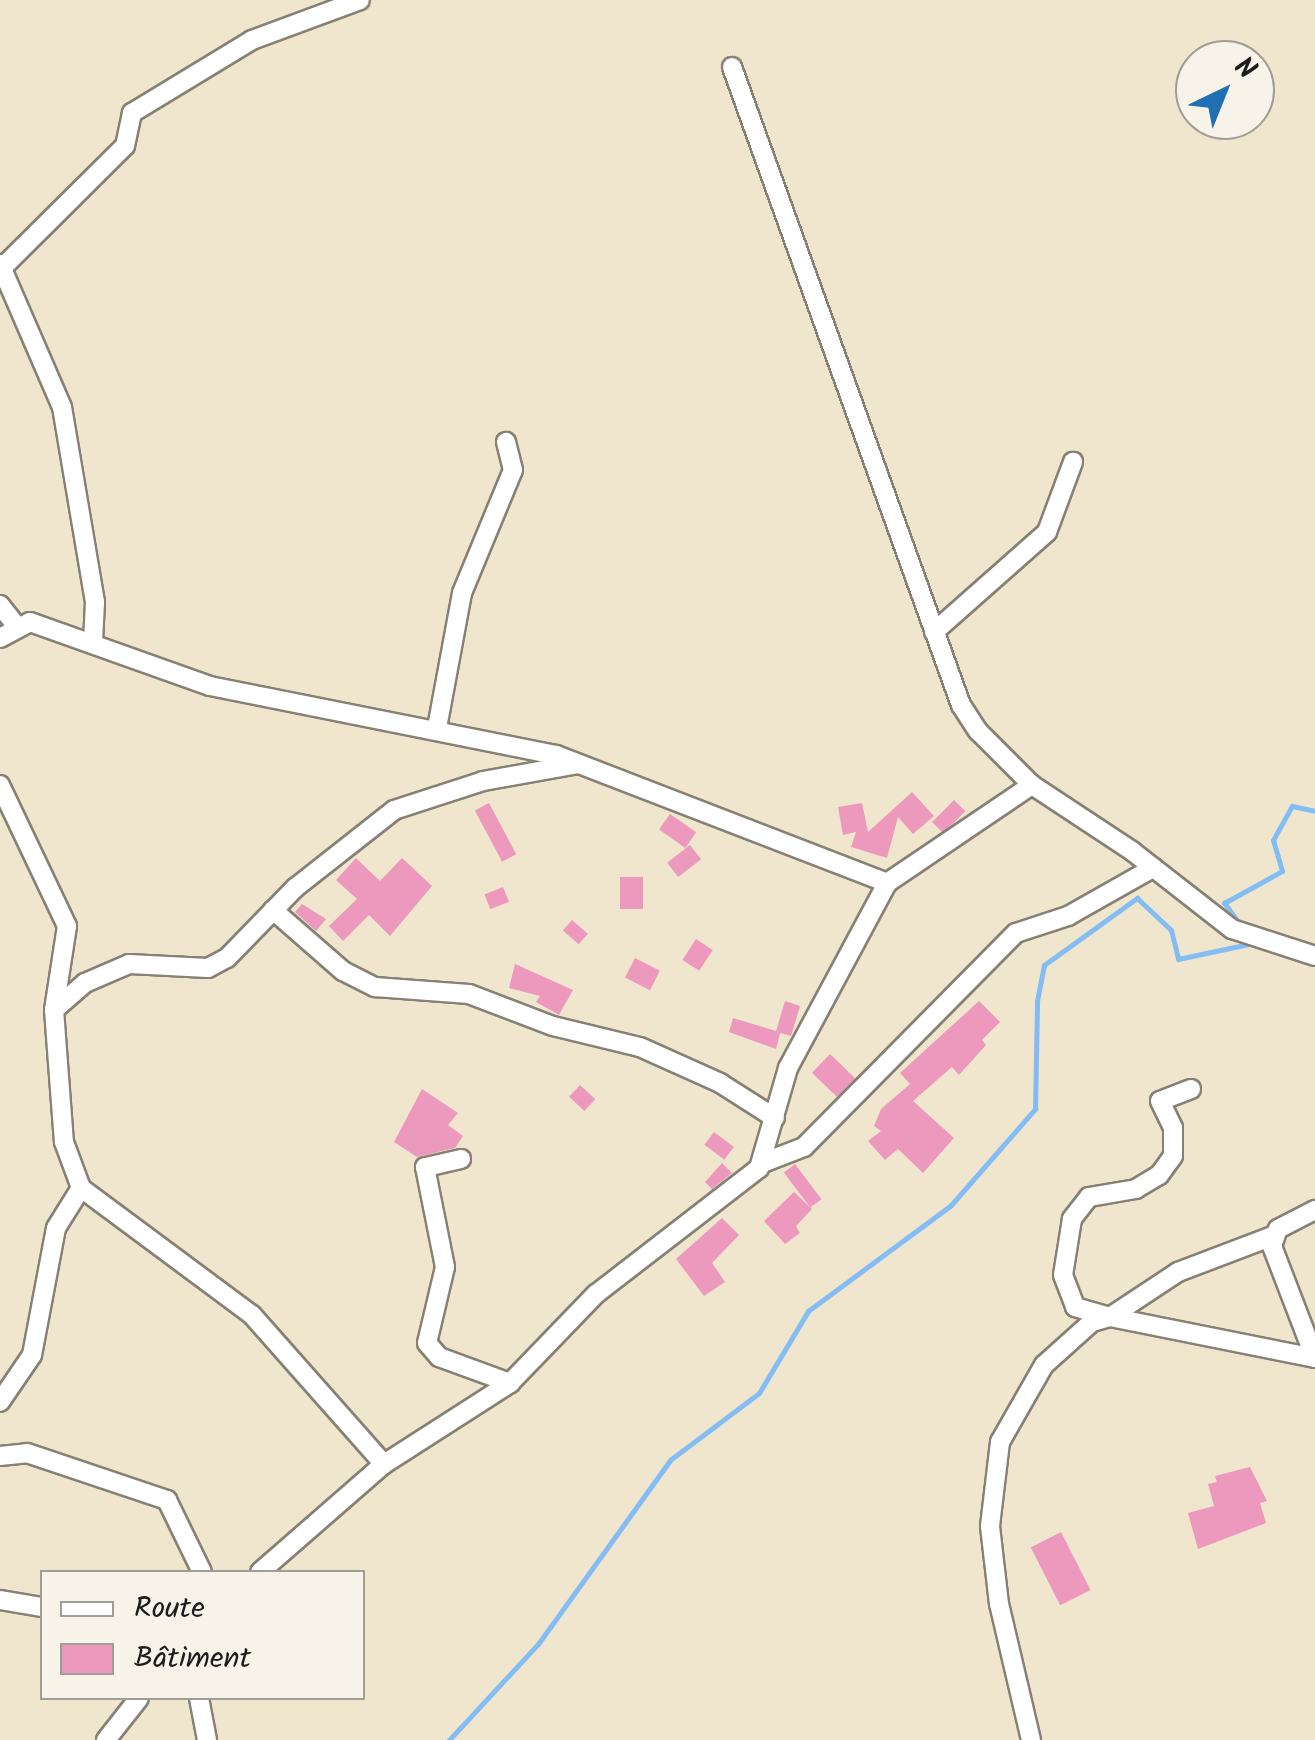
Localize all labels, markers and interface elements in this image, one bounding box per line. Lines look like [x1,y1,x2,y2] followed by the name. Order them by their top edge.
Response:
[1175,40,1275,140] north arrow
[1223,47,1266,92] text: N
[40,1570,365,1700] legend
[134,1585,205,1633] text: Route
[134,1635,251,1683] text: Bâtiment

